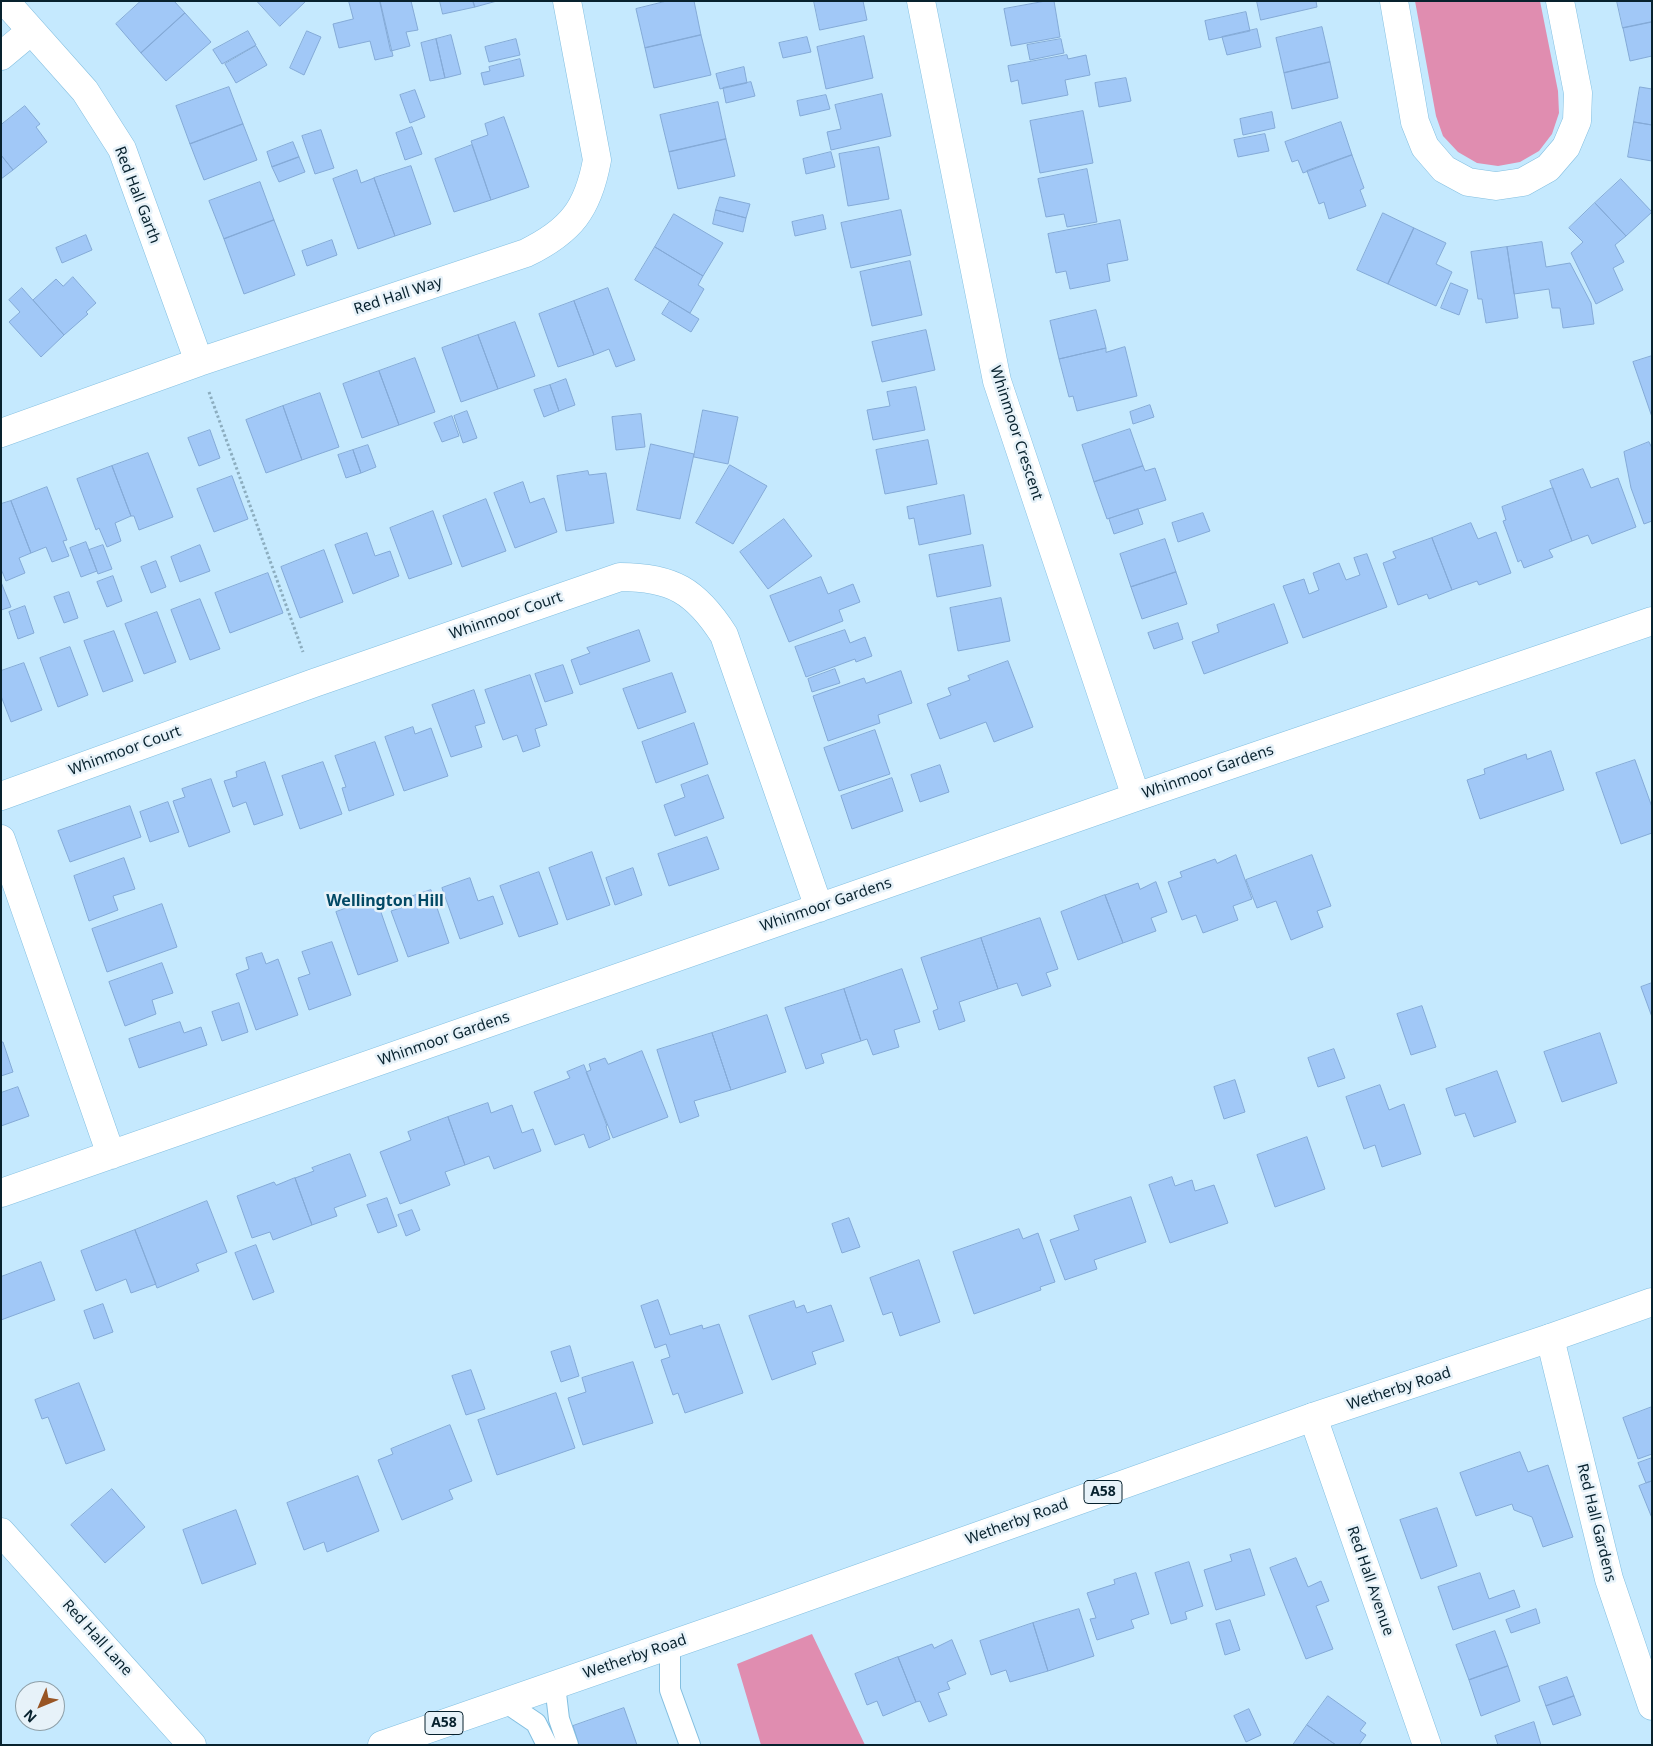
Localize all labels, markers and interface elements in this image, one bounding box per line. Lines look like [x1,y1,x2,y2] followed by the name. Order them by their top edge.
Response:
[110,144,164,246] street label: Red Hall Garth
[352,273,444,319] street label: Red Hall Way
[986,364,1046,502] street label: Whinmoor Crescent
[447,588,565,644] street label: Whinmoor Court
[66,722,184,780] street label: Whinmoor Court
[1140,741,1276,803] street label: Whinmoor Gardens
[758,874,894,936] street label: Whinmoor Gardens
[326,891,444,911] district label: Wellington Hill
[376,1008,512,1070] street label: Whinmoor Gardens
[1345,1364,1453,1414] street label: Wetherby Road
[1573,1462,1619,1584] street label: Red Hall Gardens
[1084,1480,1122,1504] road number: A58
[963,1495,1071,1549] street label: Wetherby Road
[1343,1524,1397,1638] street label: Red Hall Avenue
[58,1596,136,1680] street label: Red Hall Lane
[581,1631,689,1683] street label: Wetherby Road
[15,1681,65,1731] north arrow
[19,1706,40,1727] text: N
[425,1712,463,1735] road number: A58

